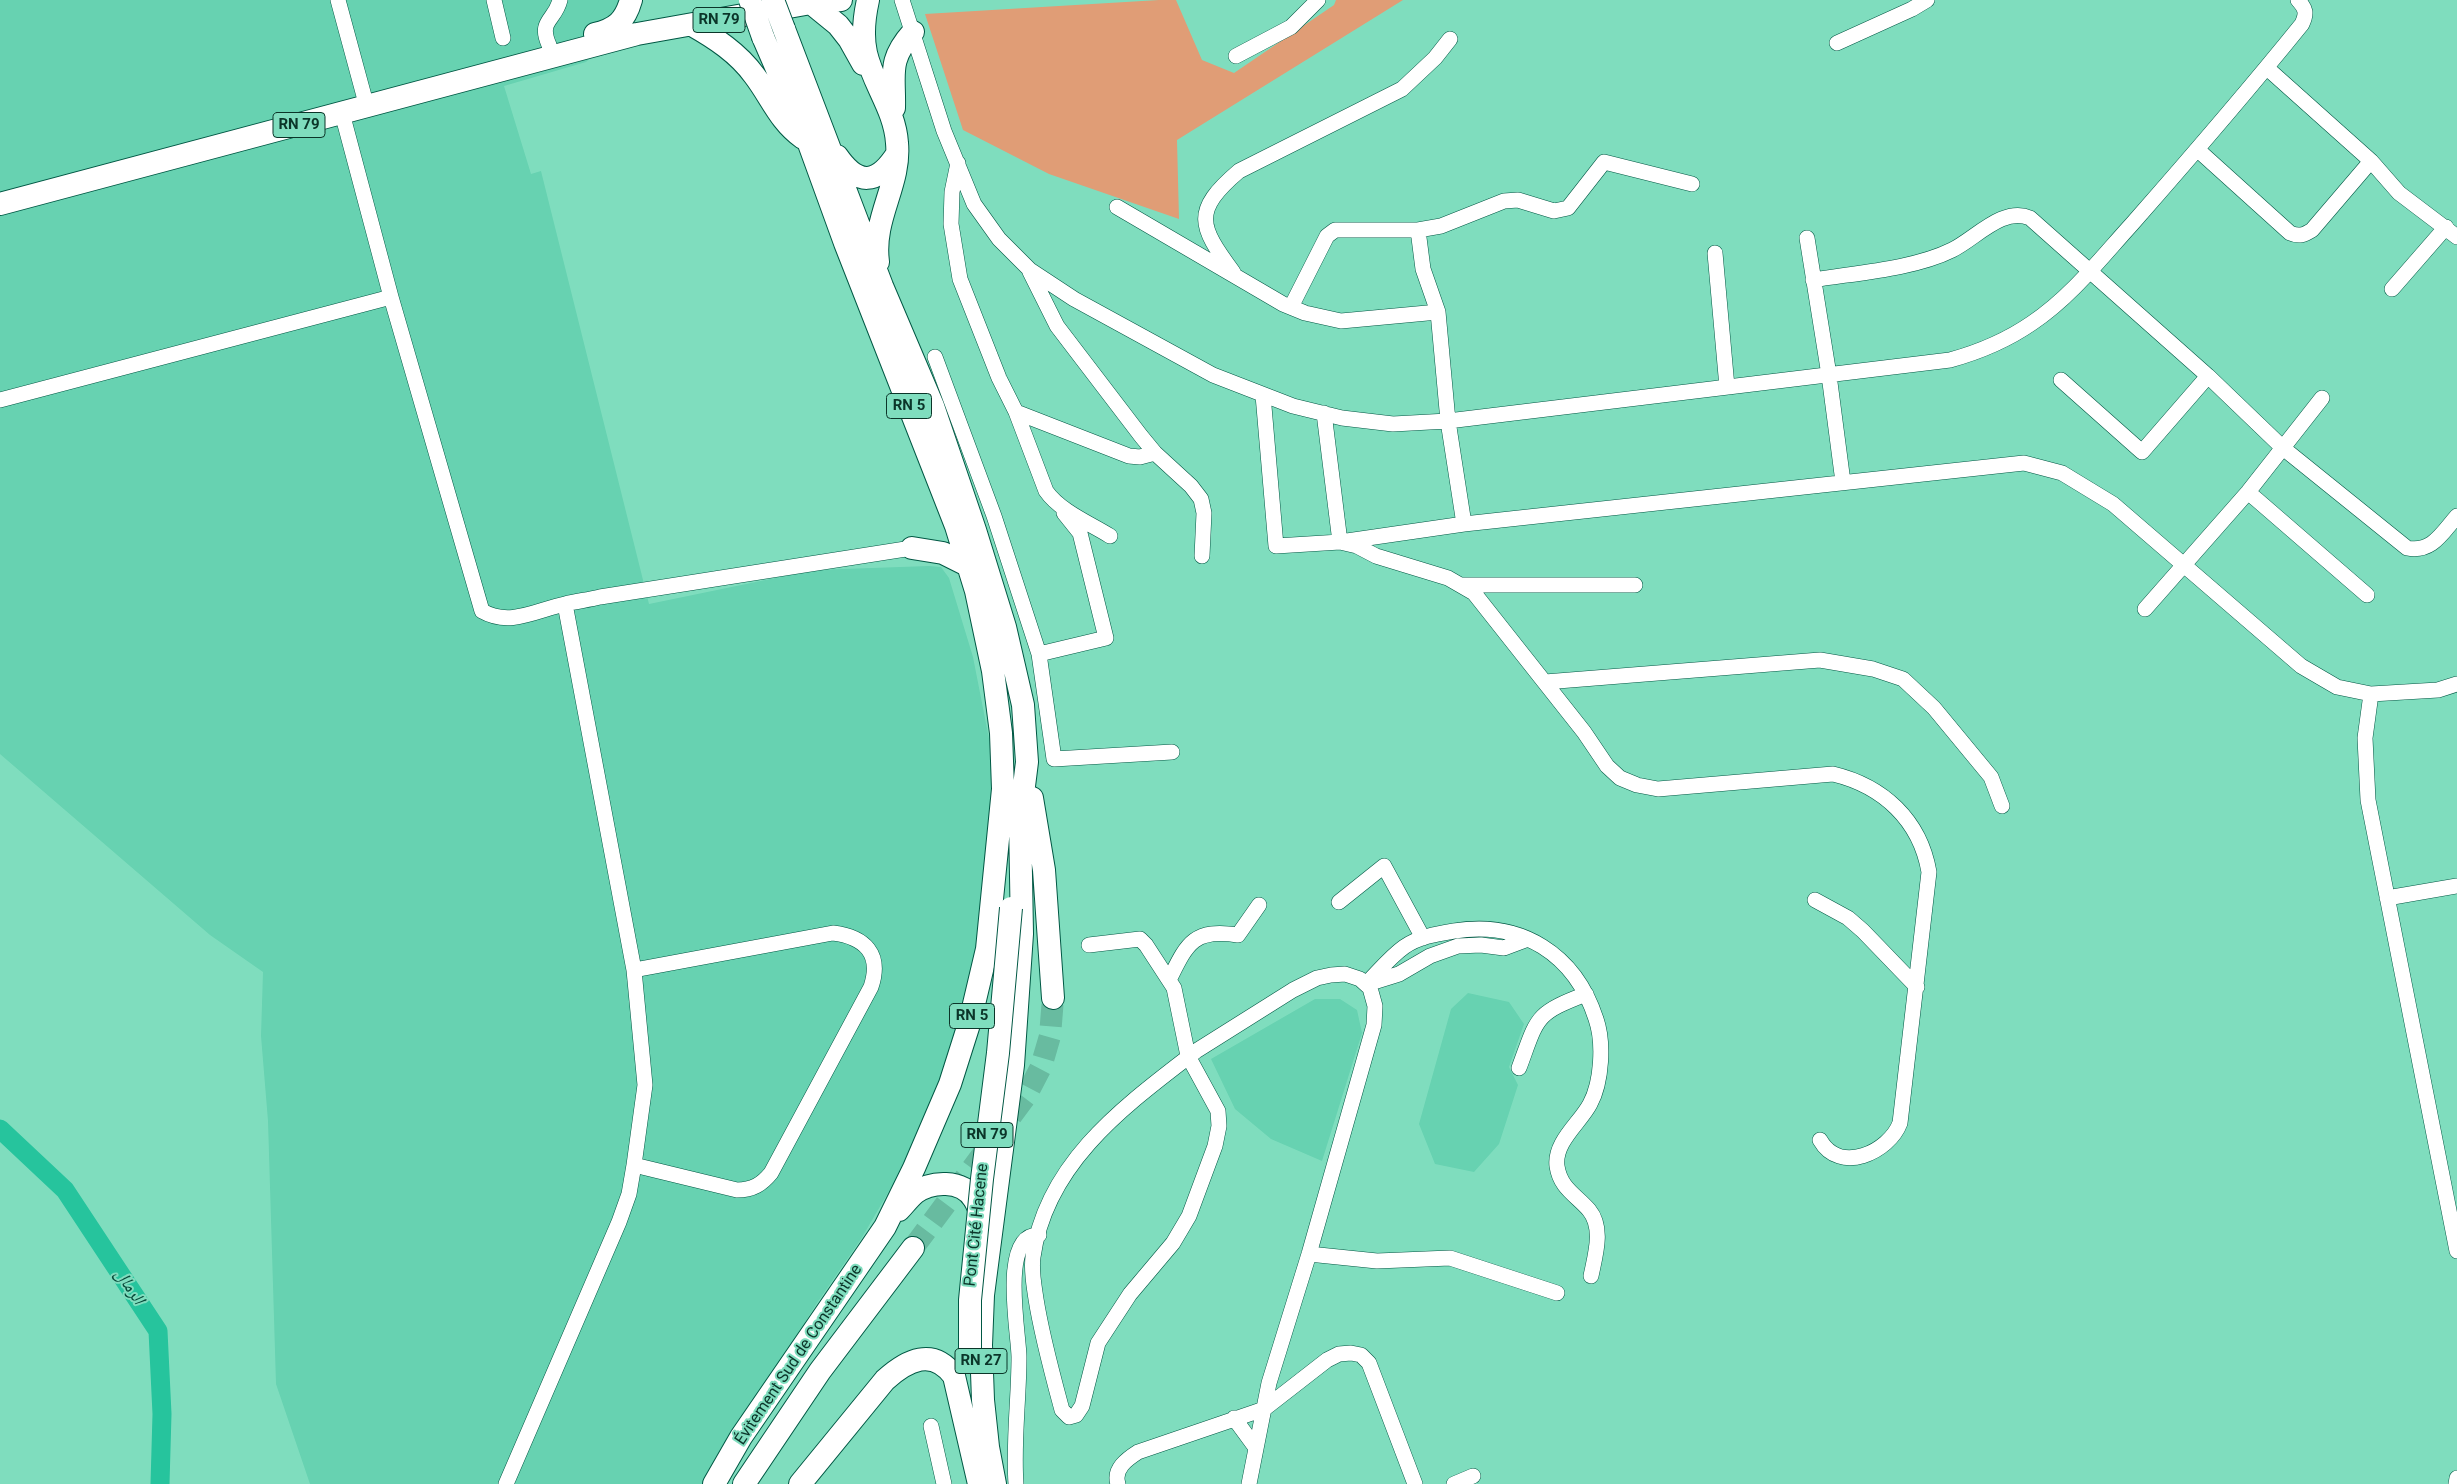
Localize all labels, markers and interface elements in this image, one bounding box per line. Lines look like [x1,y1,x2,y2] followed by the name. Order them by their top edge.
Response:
[693,8,745,32] road number: RN 79
[273,112,325,138] road number: RN 79
[886,394,932,418] road number: RN 5
[950,1004,994,1028] road number: RN 5
[961,1122,1013,1148] road number: RN 79
[961,1163,993,1287] street label: Pont Cité Hacene
[731,1261,867,1449] street label: Évitement Sud de Constantine
[109,1265,149,1309] water label: الرمال
[955,1348,1007,1374] road number: RN 27

